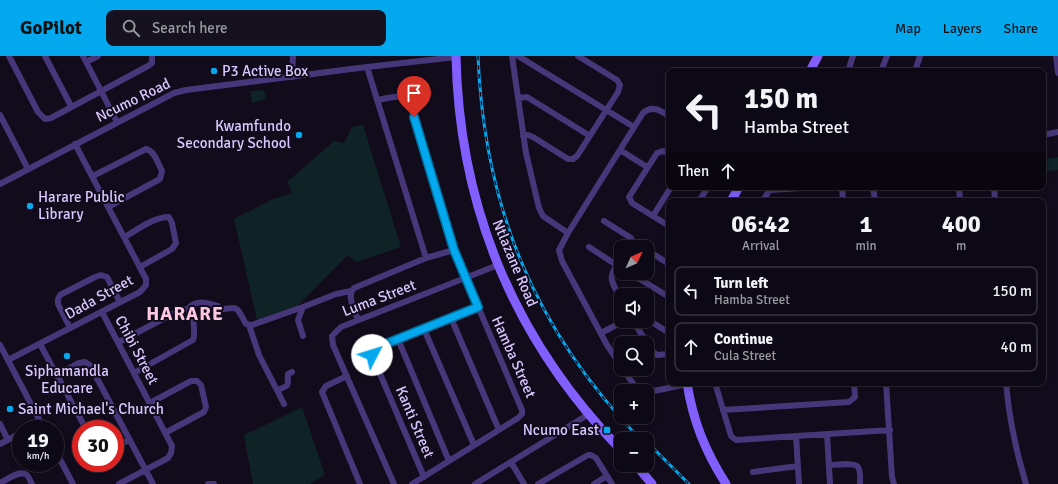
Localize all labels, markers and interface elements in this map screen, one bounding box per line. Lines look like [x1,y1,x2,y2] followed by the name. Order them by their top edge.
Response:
[106,10,386,46] search box
[20,16,82,40] text: GoPilot
[120,17,142,39] icon: search
[152,19,228,37] text: Search here
[895,20,921,37] text: Map
[943,20,982,37] text: Layers
[1004,20,1038,37] text: Share
[222,62,308,80] place label: P3 Active Box
[209,66,219,76] marker: P3 Active Box
[93,74,173,126] street label: Ncumo Road
[397,76,431,117] pin
[403,82,425,104] icon: arrive
[744,82,818,116] text: 150 m
[678,84,730,136] icon: left
[744,116,849,138] text: Hamba Street
[177,117,291,152] place label: Kwamfundo Secondary School
[294,130,304,140] marker: Kwamfundo Secondary School
[717,160,739,182] icon: ahead
[678,162,709,180] text: Then
[38,188,125,223] place label: Harare Public Library
[25,201,35,211] marker: Harare Public Library
[731,209,790,239] text: 06:42
[860,209,872,239] text: 1
[942,209,981,239] text: 400
[489,217,541,309] street label: Ntlazane Road
[742,238,779,254] text: Arrival
[856,238,877,254] text: min
[956,238,966,254] text: m
[614,240,654,280] north arrow
[614,240,654,472] map controls
[62,271,136,323] street label: Dada Street
[714,274,768,292] text: Turn left
[340,276,418,320] street label: Luma Street
[680,280,702,302] icon: left
[992,282,1032,300] text: 150 m
[614,288,654,328] button: sound
[714,292,790,308] text: Hamba Street
[146,302,224,326] district label: HARARE
[111,312,163,388] street label: Chibi Street
[488,313,540,401] street label: Hamba Street
[714,330,773,348] text: Continue
[351,334,393,376] position arrow
[614,336,654,376] button: search
[680,336,702,358] icon: ahead
[1001,338,1032,356] text: 40 m
[714,348,776,364] text: Cula Street
[62,351,72,361] marker: Siphamandla Educare
[25,362,109,397] place label: Siphamandla Educare
[392,383,438,461] street label: Kanti Street
[614,384,654,424] button: +
[18,400,164,418] place label: Saint Michael's Church
[5,404,15,414] marker: Saint Michael's Church
[72,420,124,472] speed limit sign: 30
[523,421,599,439] place label: Ncumo East
[602,425,612,435] marker: Ncumo East
[27,428,49,453] text: 19
[614,432,654,472] button: −
[27,450,49,462] text: km/h

